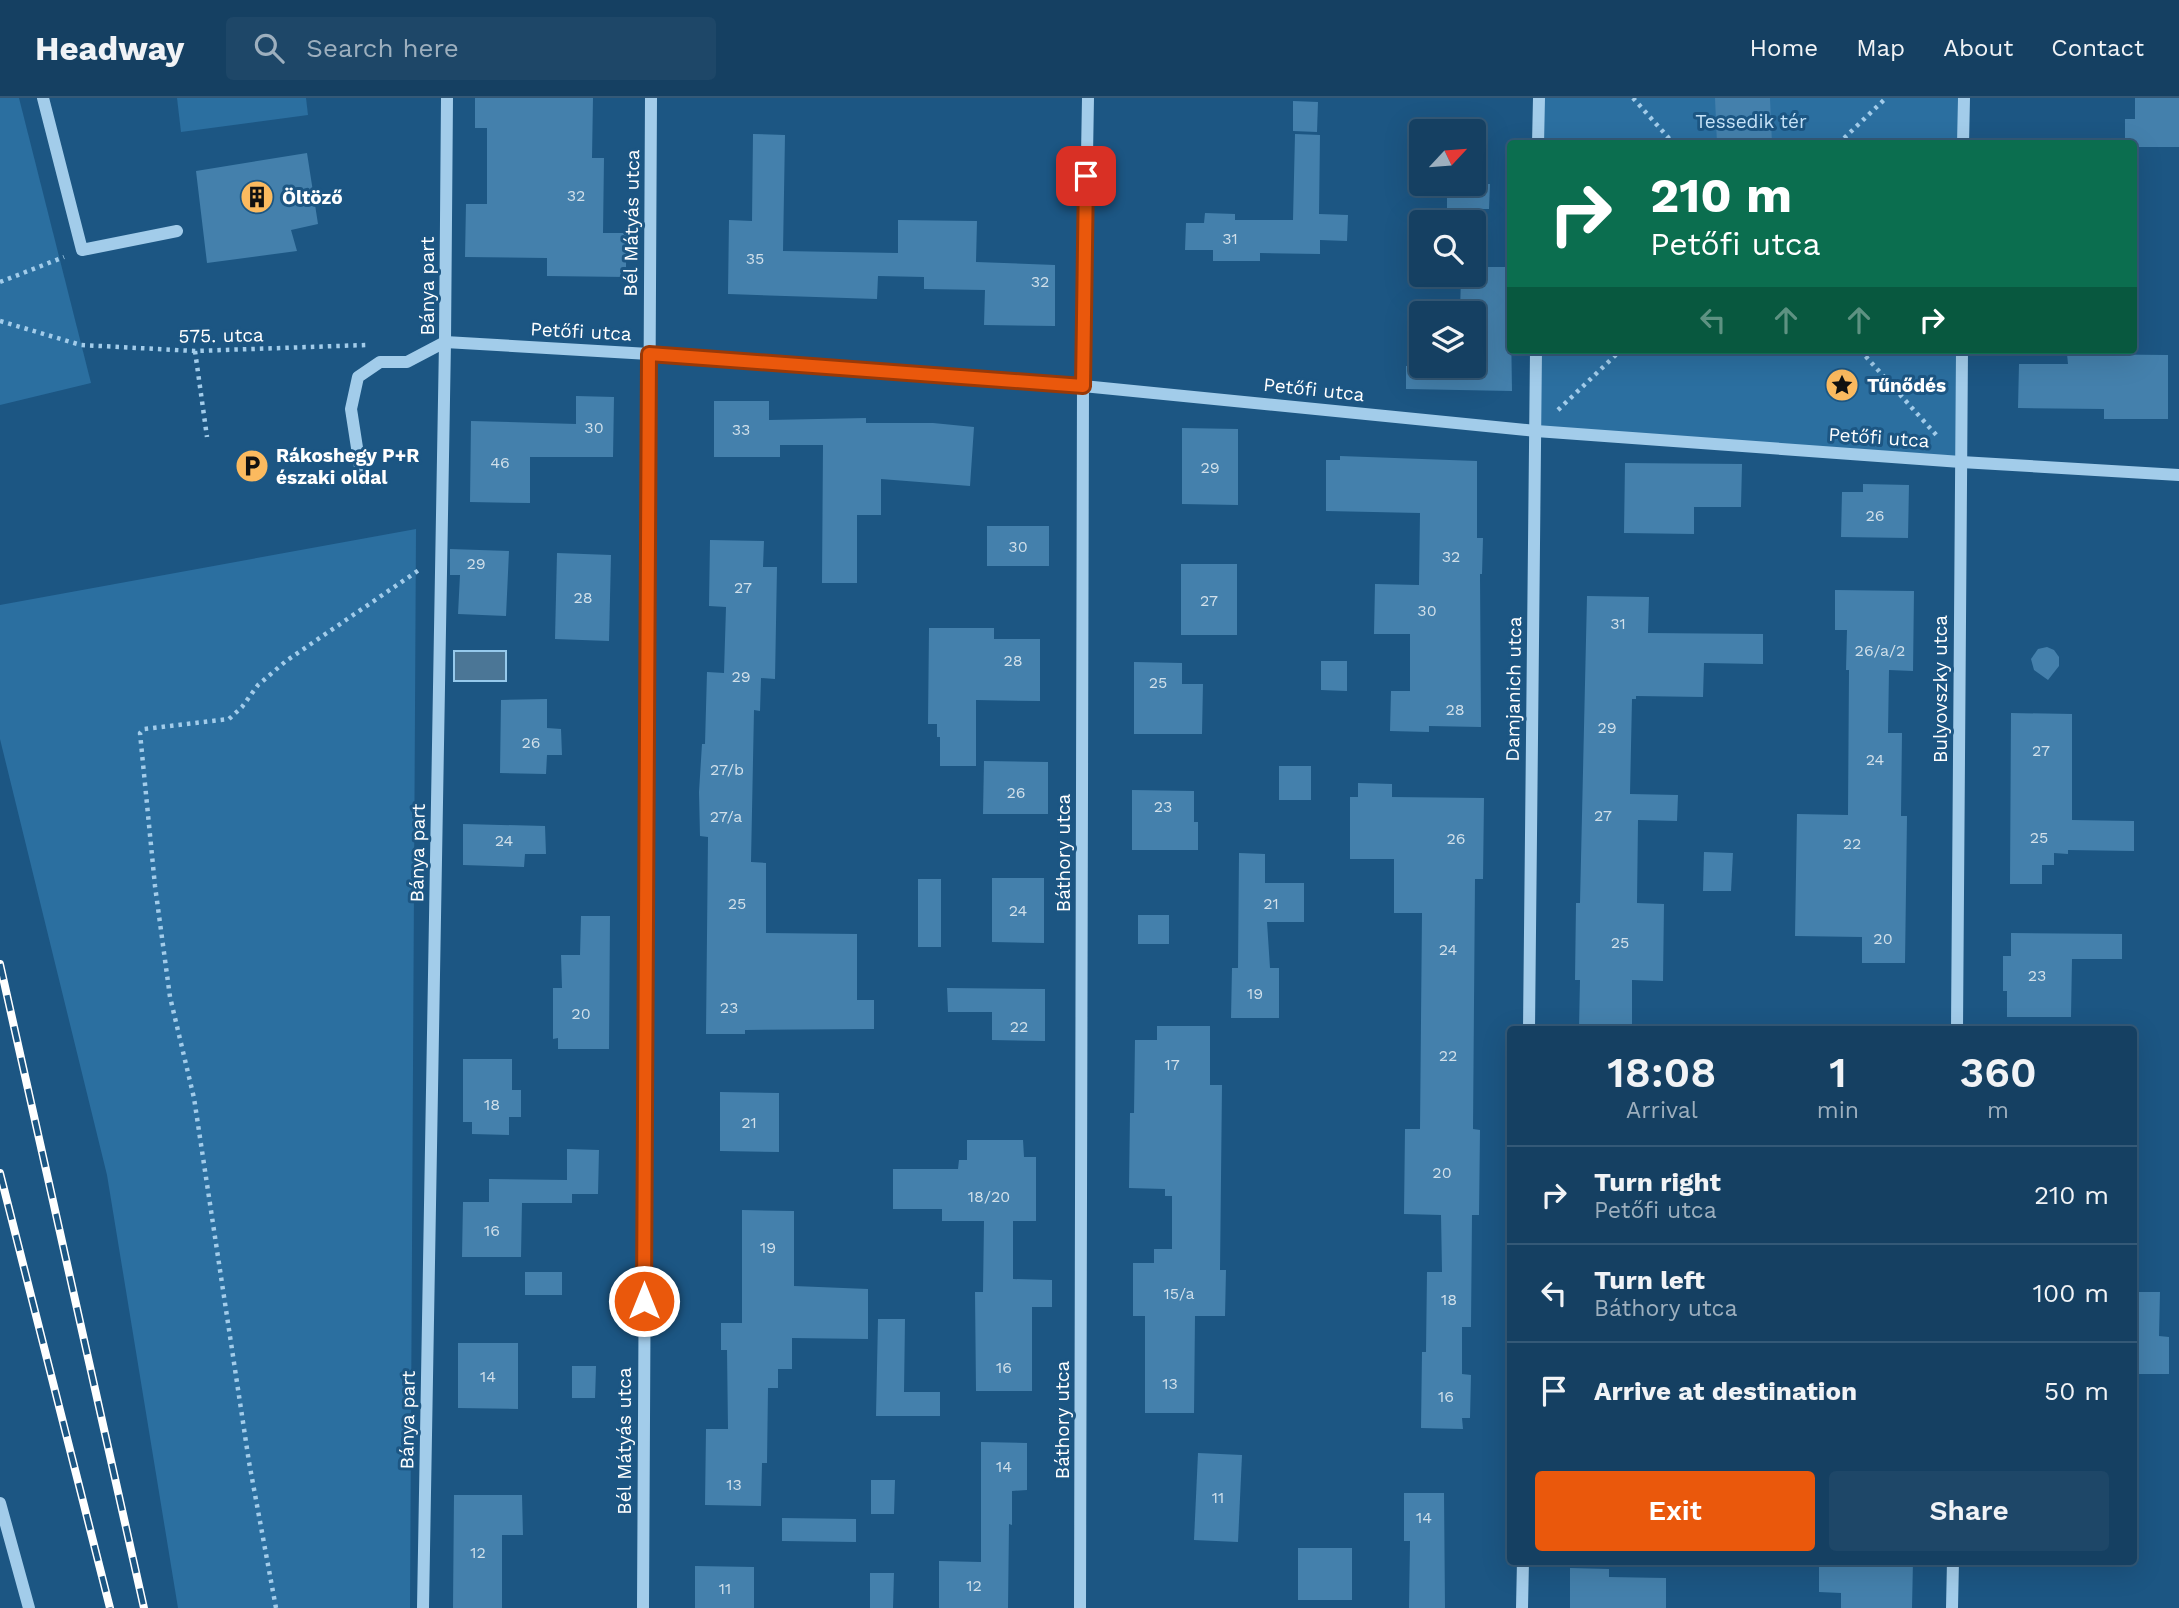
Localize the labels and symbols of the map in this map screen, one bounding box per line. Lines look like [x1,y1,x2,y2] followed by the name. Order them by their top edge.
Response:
[1695,110,1807,133] park label: Tessedik tér
[1409,119,1486,196] north arrow
[1056,146,1116,206] pin
[619,149,644,297] street label: Bél Mátyás utca
[238,178,276,216] building icon: Öltöző
[282,186,343,209] place label: Öltöző
[567,186,585,205] house number: 32
[1222,229,1238,248] house number: 31
[416,237,439,335] street label: Bánya part
[746,249,764,268] house number: 35
[1031,272,1049,291] house number: 32
[530,317,632,346] street label: Petőfi utca
[178,323,264,348] street label: 575. utca
[1823,366,1861,404] place icon: Tűnődés
[1262,373,1366,406] street label: Petőfi utca
[1867,374,1946,397] place label: Tűnődés
[584,418,604,437] house number: 30
[732,420,750,439] house number: 33
[1828,422,1931,453] street label: Petőfi utca
[276,444,419,489] place label: Rákoshegy P+R északi oldal
[233,447,271,485] parking icon: Rákoshegy P+R északi oldal
[490,453,510,472] house number: 46
[1200,458,1220,477] house number: 29
[1865,506,1885,525] house number: 26
[1008,537,1028,556] house number: 30
[1442,547,1460,566] house number: 32
[466,554,486,573] house number: 29
[734,578,752,597] house number: 27
[573,588,593,607] house number: 28
[1200,591,1218,610] house number: 27
[1417,601,1437,620] house number: 30
[1610,614,1626,633] house number: 31
[1929,615,1952,763] street label: Bulyovszky utca
[1501,616,1526,762] street label: Damjanich utca
[1855,641,1905,660] house number: 26/a/2
[1003,651,1023,670] house number: 28
[731,667,751,686] house number: 29
[1149,673,1167,692] house number: 25
[1445,700,1465,719] house number: 28
[1597,718,1617,737] house number: 29
[521,733,541,752] house number: 26
[2032,741,2050,760] house number: 27
[1866,750,1885,769] house number: 24
[710,760,744,779] house number: 27/b
[1006,783,1026,802] house number: 26
[1052,793,1075,912] street label: Báthory utca
[1154,797,1172,816] house number: 23
[405,803,430,903] street label: Bánya part
[1594,806,1612,825] house number: 27
[710,807,742,826] house number: 27/a
[2030,828,2048,847] house number: 25
[1446,829,1466,848] house number: 26
[495,831,514,850] house number: 24
[1843,834,1861,853] house number: 22
[728,894,746,913] house number: 25
[1263,894,1279,913] house number: 21
[1009,901,1028,920] house number: 24
[1873,929,1893,948] house number: 20
[1611,933,1629,952] house number: 25
[1439,940,1458,959] house number: 24
[2028,966,2046,985] house number: 23
[1247,984,1263,1003] house number: 19
[720,998,738,1017] house number: 23
[571,1004,591,1023] house number: 20
[1010,1017,1028,1036] house number: 22
[1439,1046,1457,1065] house number: 22
[1164,1055,1180,1074] house number: 17
[484,1095,500,1114] house number: 18
[741,1113,757,1132] house number: 21
[1432,1163,1452,1182] house number: 20
[968,1187,1010,1206] house number: 18/20
[484,1221,500,1240] house number: 16
[760,1238,776,1257] house number: 19
[607,1264,681,1338] position arrow
[1163,1284,1195,1303] house number: 15/a
[1441,1290,1457,1309] house number: 18
[996,1358,1012,1377] house number: 16
[1051,1360,1074,1479] street label: Báthory utca
[480,1367,496,1386] house number: 14
[613,1367,636,1515] street label: Bél Mátyás utca
[395,1370,420,1470] street label: Bánya part
[1162,1374,1178,1393] house number: 13
[1438,1387,1454,1406] house number: 16
[996,1457,1012,1476] house number: 14
[726,1475,742,1494] house number: 13
[1212,1488,1224,1507] house number: 11
[1416,1508,1432,1527] house number: 14
[470,1543,486,1562] house number: 12
[966,1576,982,1595] house number: 12
[719,1579,731,1598] house number: 11

